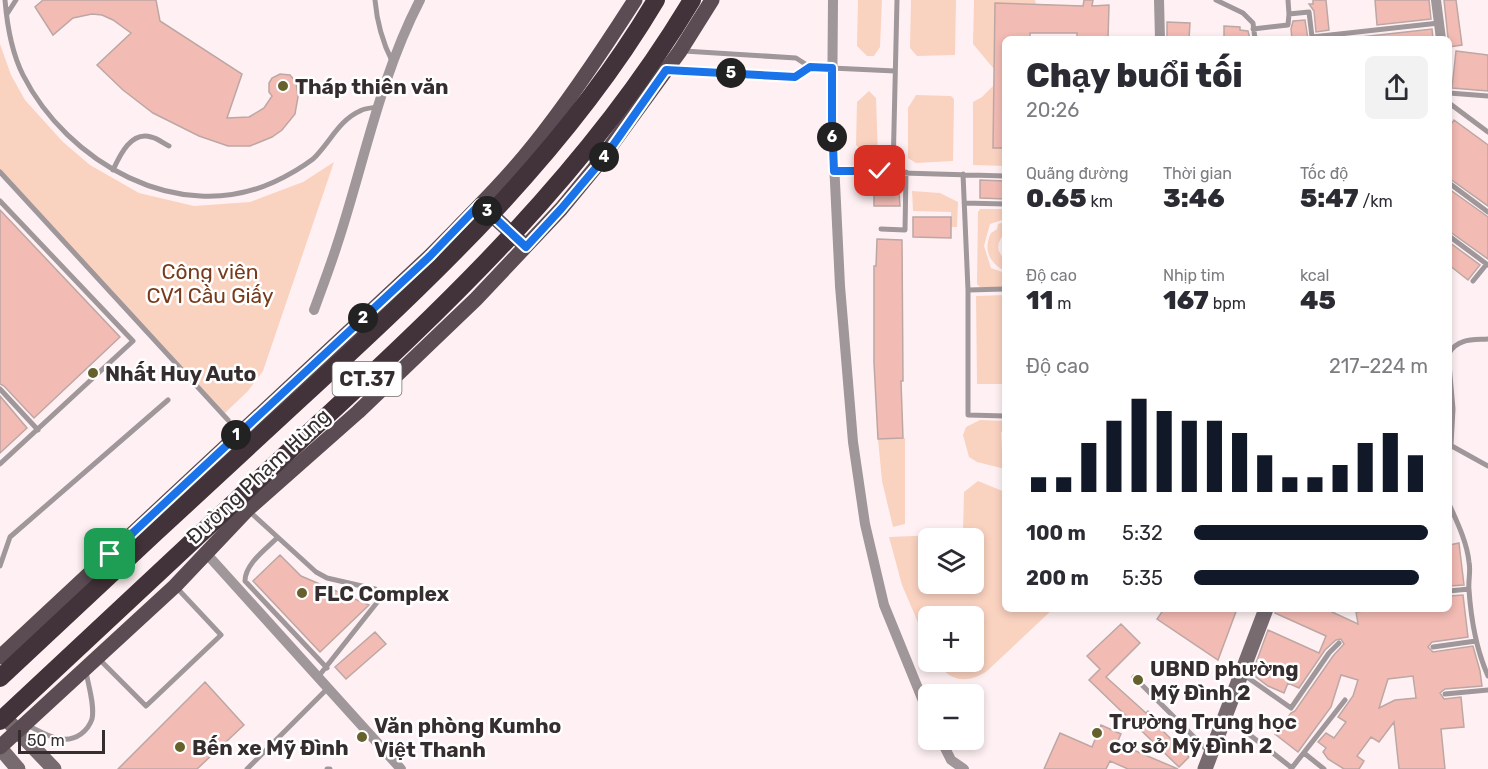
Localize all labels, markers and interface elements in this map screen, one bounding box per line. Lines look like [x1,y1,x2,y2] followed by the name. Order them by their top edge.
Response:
[1026,56,1243,95] text: Chạy buổi tối
[1365,56,1428,119] button: share
[716,58,746,88] pin: 5
[726,63,736,82] text: 5
[295,74,449,99] place label: Tháp thiên văn
[276,79,290,93] marker: Tháp thiên văn
[1026,98,1079,122] text: 20:26
[817,122,847,152] pin: 6
[827,127,837,146] text: 6
[589,142,619,172] pin: 4
[854,145,905,196] pin
[599,147,609,166] text: 4
[863,154,896,187] icon: check
[1026,164,1128,183] text: Quãng đường
[1163,164,1232,183] text: Thời gian
[1300,164,1348,183] text: Tốc độ
[1026,183,1087,214] text: 0.65
[1163,183,1225,214] text: 3:46
[1300,183,1359,214] text: 5:47
[1087,192,1113,211] text: km
[1359,192,1393,211] text: /km
[472,196,502,226] pin: 3
[482,201,492,220] text: 3
[147,259,274,308] park label: Công viên CV1 Cầu Giấy
[1026,266,1077,285] text: Độ cao
[1163,266,1225,285] text: Nhịp tim
[1300,266,1329,285] text: kcal
[1026,285,1053,316] text: 11
[1163,285,1209,316] text: 167
[1300,285,1336,316] text: 45
[1053,294,1072,313] text: m
[1209,294,1246,313] text: bpm
[348,303,378,333] pin: 2
[358,308,368,327] text: 2
[1026,354,1090,378] text: Độ cao
[1329,354,1428,378] text: 217–224 m
[105,361,256,386] place label: Nhất Huy Auto
[332,362,401,396] road number: CT.37
[86,366,100,380] marker: Nhất Huy Auto
[181,403,335,549] street label: Đường Phạm Hùng
[221,420,251,450] pin: 1
[232,425,240,444] text: 1
[1026,521,1086,545] text: 100 m
[1122,521,1163,545] text: 5:32
[84,528,135,579] pin
[918,528,984,750] map controls
[918,528,984,594] button: layers
[93,537,126,570] icon: arrive
[1026,566,1089,590] text: 200 m
[1122,566,1163,590] text: 5:35
[314,581,450,606] place label: FLC Complex
[295,586,309,600] marker: FLC Complex
[918,606,984,672] button: +
[1150,656,1298,705] place label: UBND phường Mỹ Đình 2
[1131,673,1145,687] marker: UBND phường Mỹ Đình 2
[918,684,984,750] button: −
[1109,709,1297,758] place label: Trường Trung học cơ sở Mỹ Đình 2
[374,713,561,762] place label: Văn phòng Kumho Việt Thanh
[1090,726,1104,740] marker: Trường Trung học cơ sở Mỹ Đình 2
[18,727,105,754] scale bar
[355,730,369,744] marker: Văn phòng Kumho Việt Thanh
[27,731,65,750] text: 50 m
[192,735,349,760] place label: Bến xe Mỹ Đình
[173,740,187,754] marker: Bến xe Mỹ Đình

